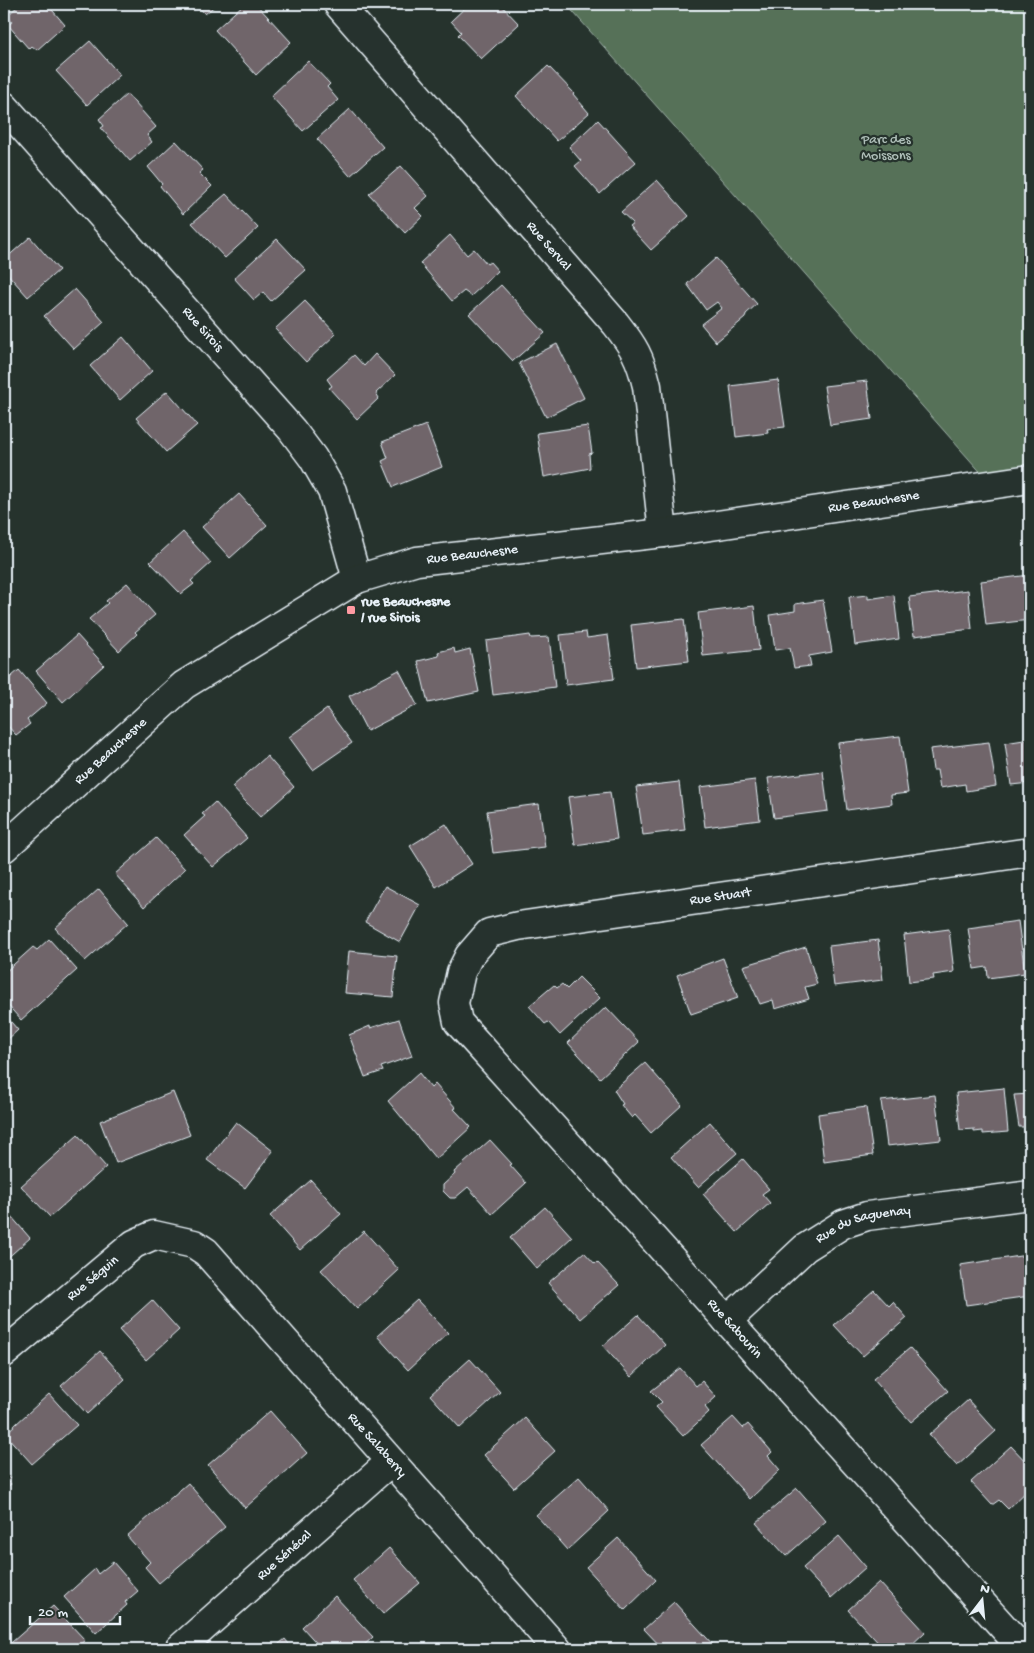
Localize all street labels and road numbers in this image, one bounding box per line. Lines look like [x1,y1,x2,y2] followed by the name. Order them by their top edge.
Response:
[522,218,575,275] street label: Rue Serval
[178,303,228,356] street label: Rue Sirois
[827,487,921,517] street label: Rue Beauchesne
[426,541,520,568] street label: Rue Beauchesne
[71,714,151,788] street label: Rue Beauchesne
[689,884,754,910] street label: Rue Stuart
[812,1202,912,1248] street label: Rue du Saguenay
[63,1252,123,1305] street label: Rue Séguin
[703,1296,765,1363] street label: Rue Sabourin
[344,1409,410,1481] street label: Rue Salaberry
[254,1527,316,1584] street label: Rue Sénécal

